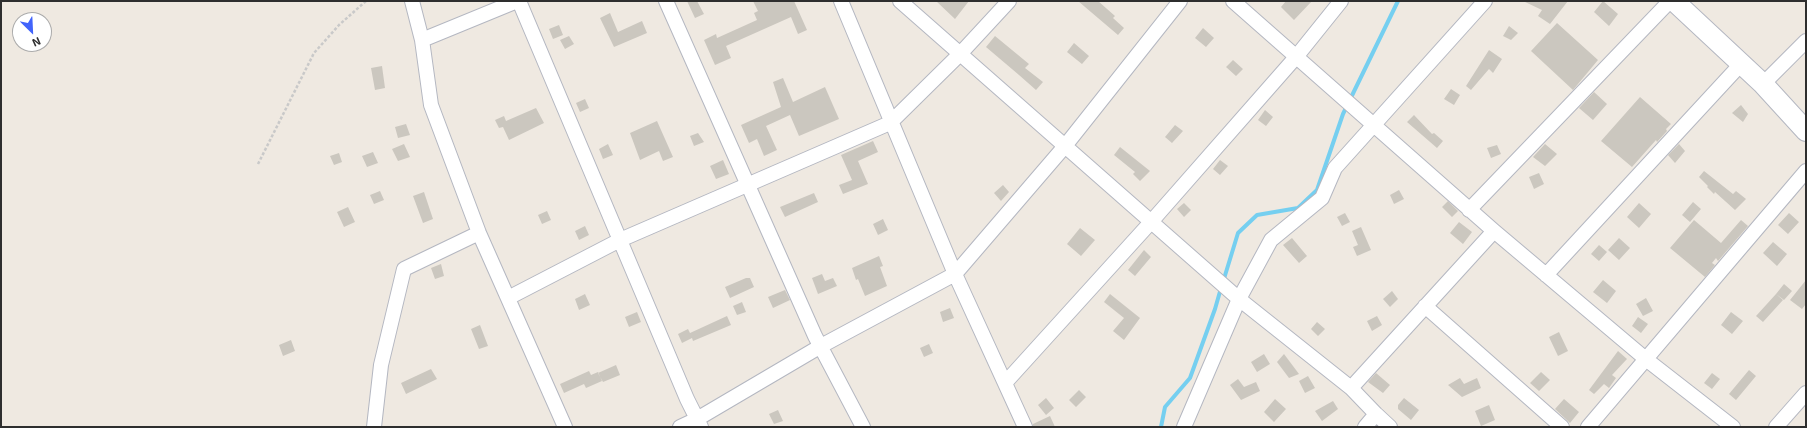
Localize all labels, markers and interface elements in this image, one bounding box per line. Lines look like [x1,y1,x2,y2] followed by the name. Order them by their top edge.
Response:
[12,12,52,52] north arrow
[30,35,43,50] text: N

